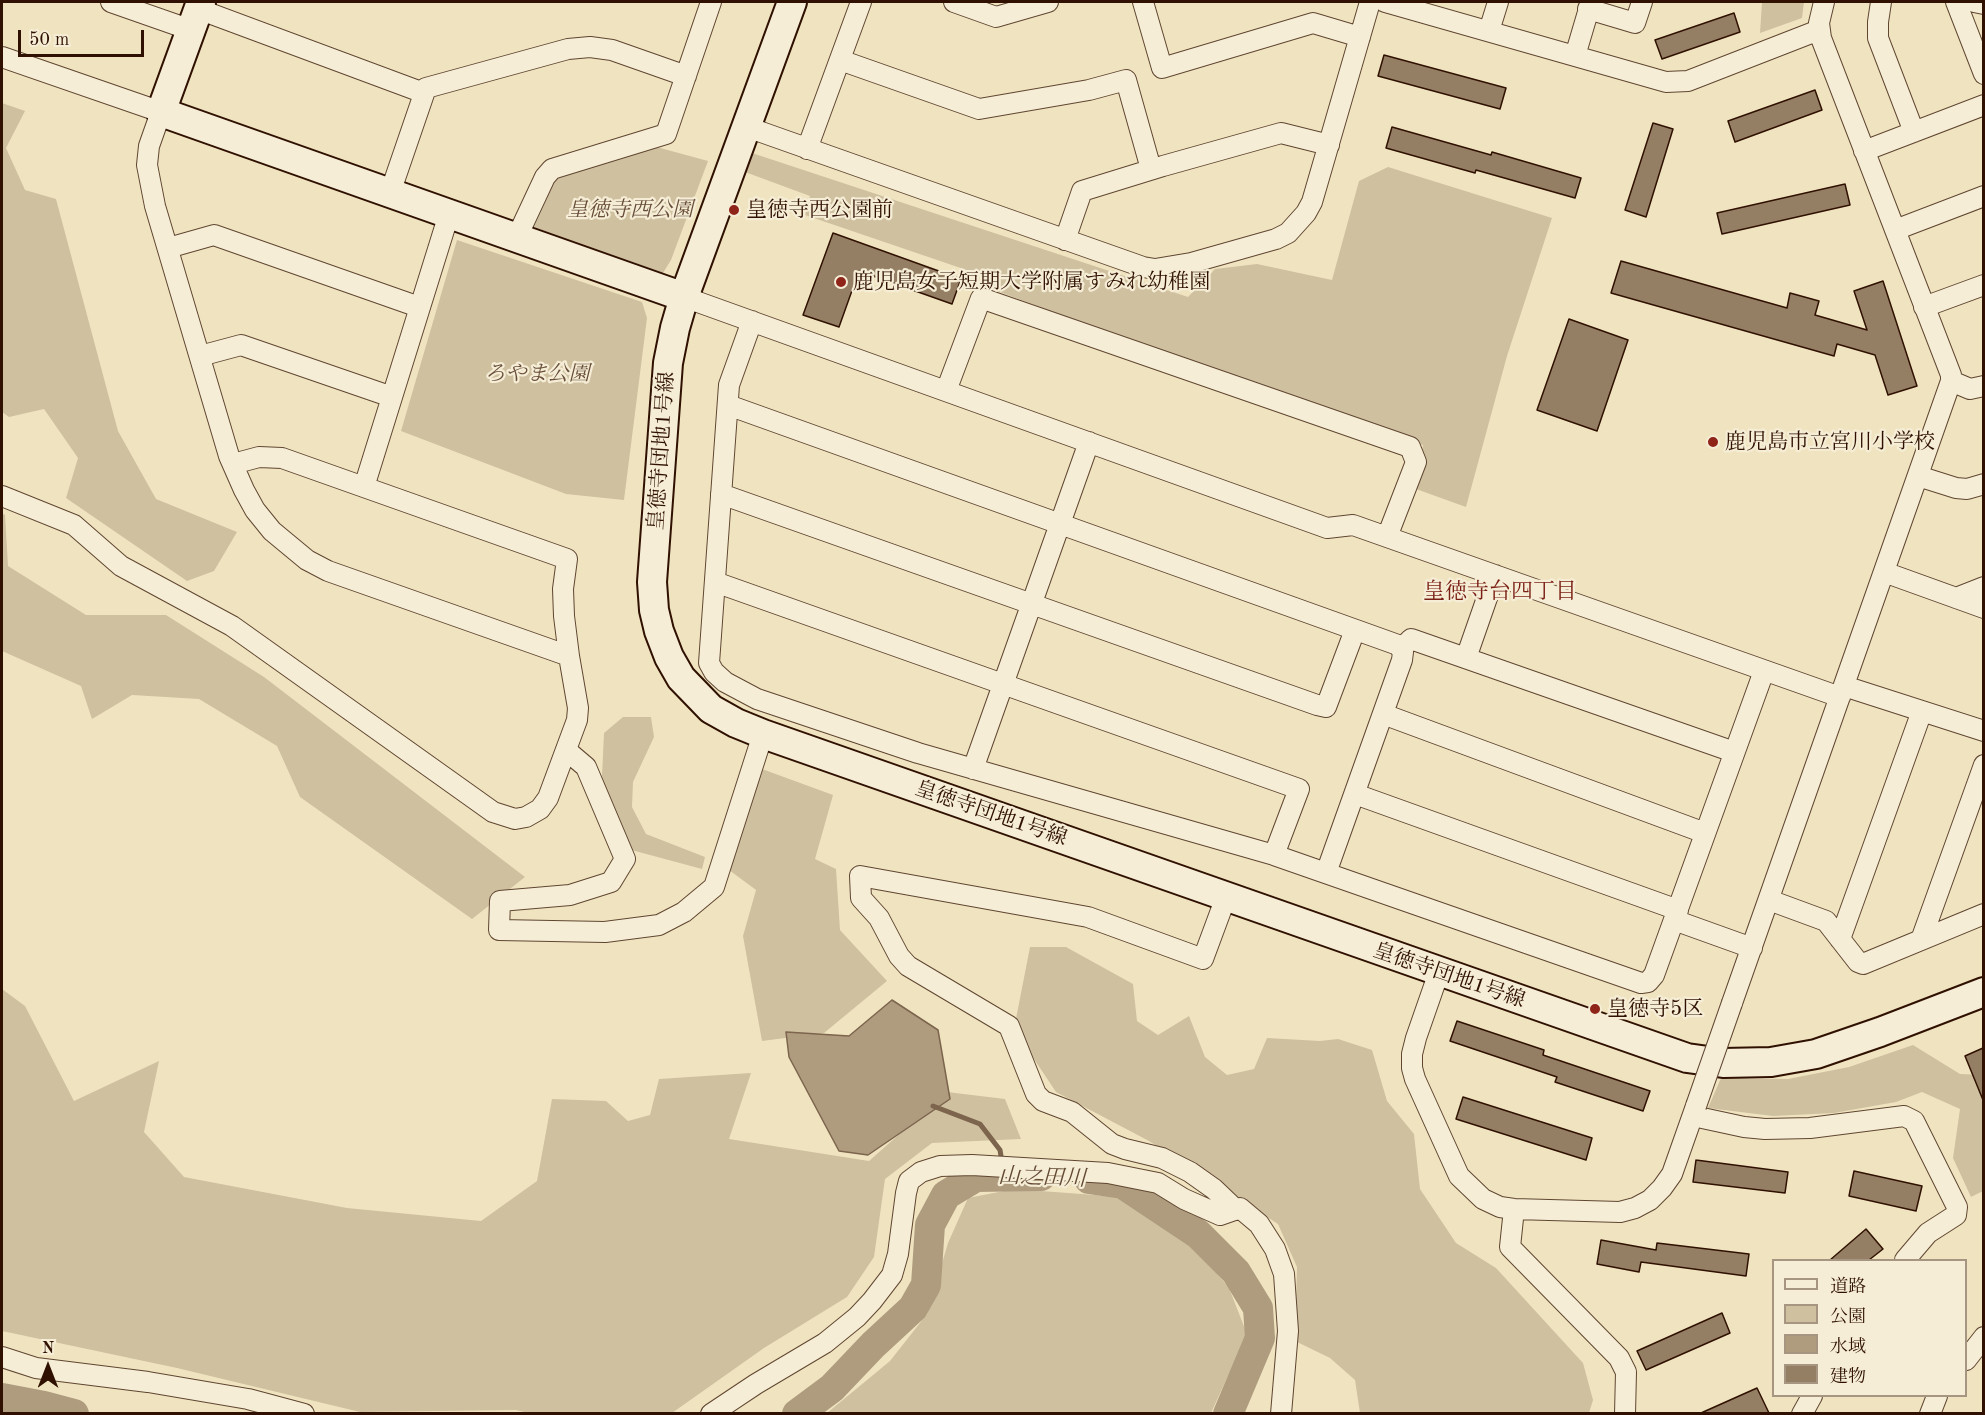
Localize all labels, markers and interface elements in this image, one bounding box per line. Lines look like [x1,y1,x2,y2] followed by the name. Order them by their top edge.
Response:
[21,18,147,56] scale bar
[29,31,69,49] text: 50 m
[567,197,693,223] park label: 皇徳寺西公園
[746,197,893,223] place label: 皇徳寺西公園前
[727,203,741,217] marker: 皇徳寺西公園前
[853,269,1210,295] place label: 鹿児島女子短期大学附属すみれ幼稚園
[834,275,848,289] marker: 鹿児島女子短期大学附属すみれ幼稚園
[485,361,589,387] park label: ろやま公園
[644,371,680,531] street label: 皇徳寺団地1号線
[1725,429,1935,455] place label: 鹿児島市立宮川小学校
[1706,435,1720,449] marker: 鹿児島市立宮川小学校
[1423,579,1577,605] district label: 皇徳寺台四丁目
[912,776,1070,852] street label: 皇徳寺団地1号線
[1370,938,1528,1014] street label: 皇徳寺団地1号線
[1607,996,1703,1022] place label: 皇徳寺5区
[1588,1002,1602,1016] marker: 皇徳寺5区
[998,1163,1086,1193] water label: 山之田川
[1772,1259,1967,1397] legend
[1830,1278,1866,1296] text: 道路
[1830,1308,1866,1326] text: 公園
[18,1337,78,1397] north arrow
[1830,1338,1866,1356] text: 水域
[42,1341,54,1357] text: N
[1830,1368,1866,1386] text: 建物

